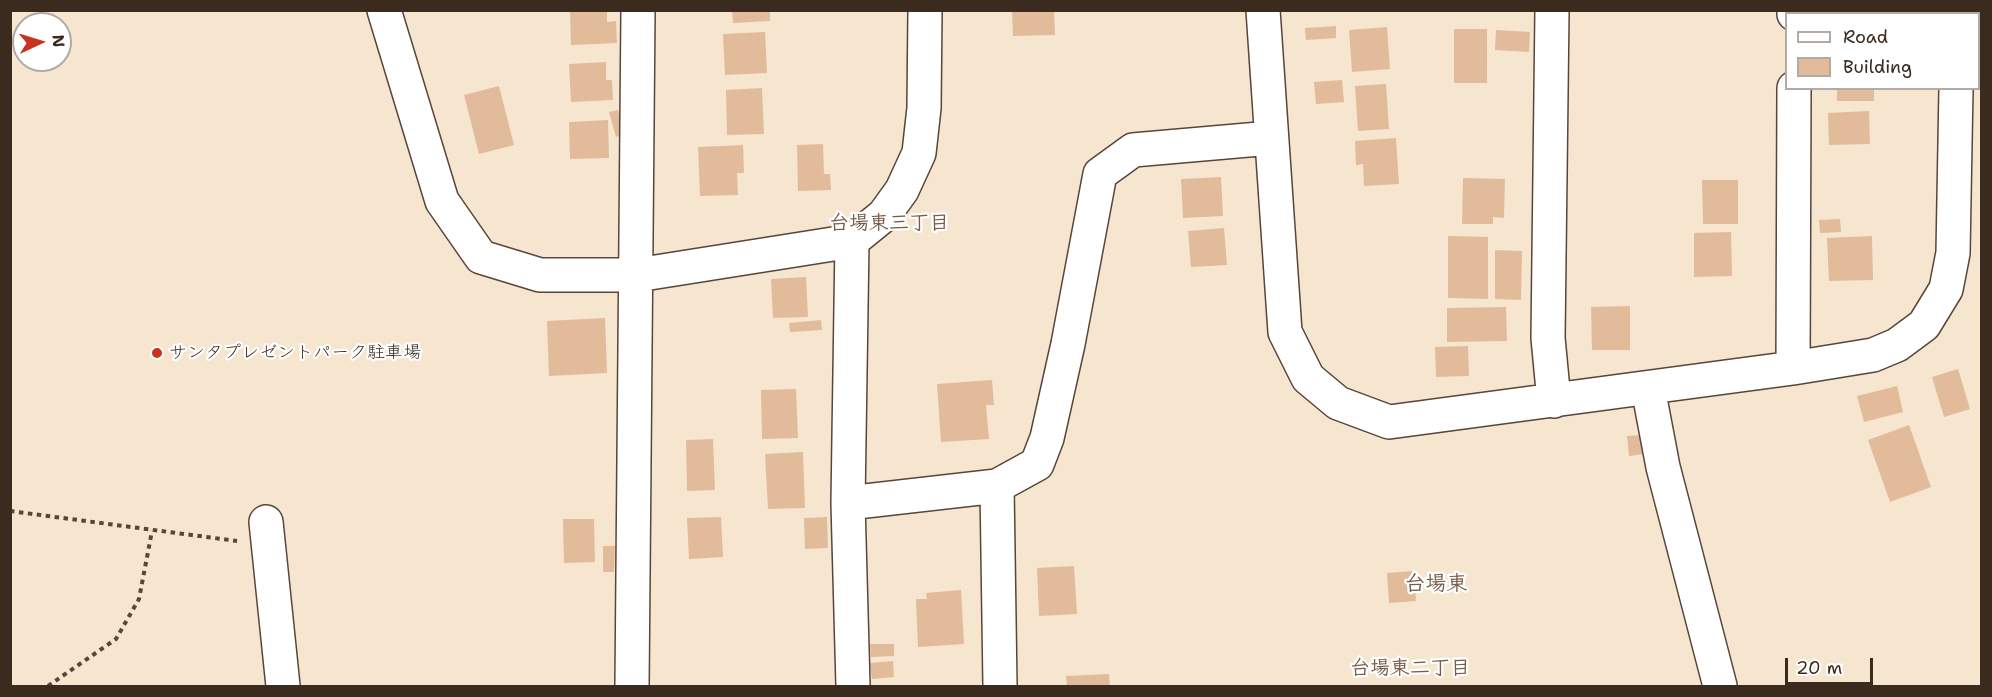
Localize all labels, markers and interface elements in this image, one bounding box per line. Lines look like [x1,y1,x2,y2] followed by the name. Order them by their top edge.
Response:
[12,12,72,72] north arrow
[1785,12,1980,90] legend
[1843,25,1888,49] text: Road
[48,34,69,48] text: N
[1843,55,1912,79] text: Building
[829,212,949,236] district label: 台場東三丁目
[169,342,421,364] place label: サンタプレゼントパーク駐車場
[150,346,164,360] marker: サンタプレゼントパーク駐車場
[1405,572,1467,598] district label: 台場東
[1788,646,1876,684] scale bar
[1796,656,1842,680] text: 20 m
[1350,657,1470,681] district label: 台場東二丁目

